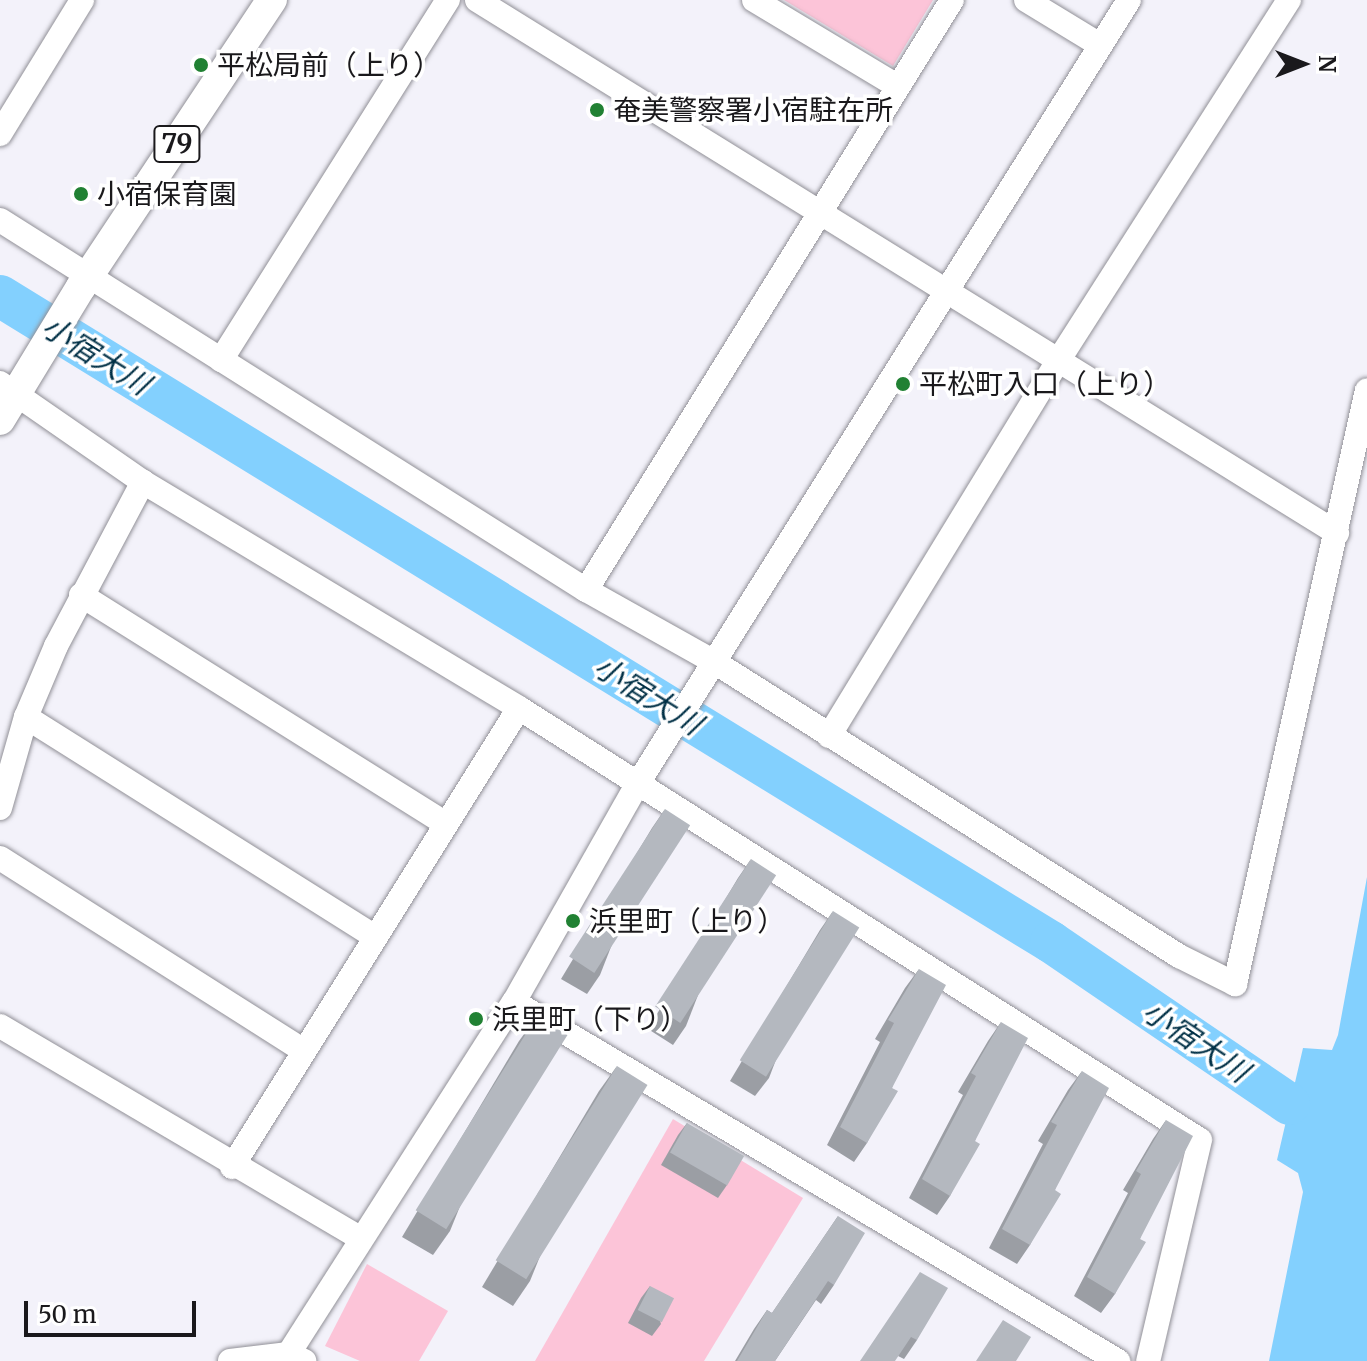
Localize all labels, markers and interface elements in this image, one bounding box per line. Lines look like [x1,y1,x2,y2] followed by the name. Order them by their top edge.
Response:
[1263,24,1343,104] north arrow
[217,48,441,82] place label: 平松局前（上り）
[1313,55,1341,73] text: N
[192,56,210,74] marker: 平松局前（上り）
[613,93,893,127] place label: 奄美警察署小宿駐在所
[588,101,606,119] marker: 奄美警察署小宿駐在所
[153,122,201,166] road number: 79
[97,177,237,211] place label: 小宿保育園
[72,185,90,203] marker: 小宿保育園
[36,308,156,402] water label: 小宿大川
[919,367,1171,401] place label: 平松町入口（上り）
[894,375,912,393] marker: 平松町入口（上り）
[588,648,708,742] water label: 小宿大川
[589,904,785,938] place label: 浜里町（上り）
[564,912,582,930] marker: 浜里町（上り）
[1136,993,1256,1089] water label: 小宿大川
[492,1002,688,1036] place label: 浜里町（下り）
[467,1010,485,1028] marker: 浜里町（下り）
[28,1285,200,1335] scale bar
[38,1299,97,1330] text: 50 m

